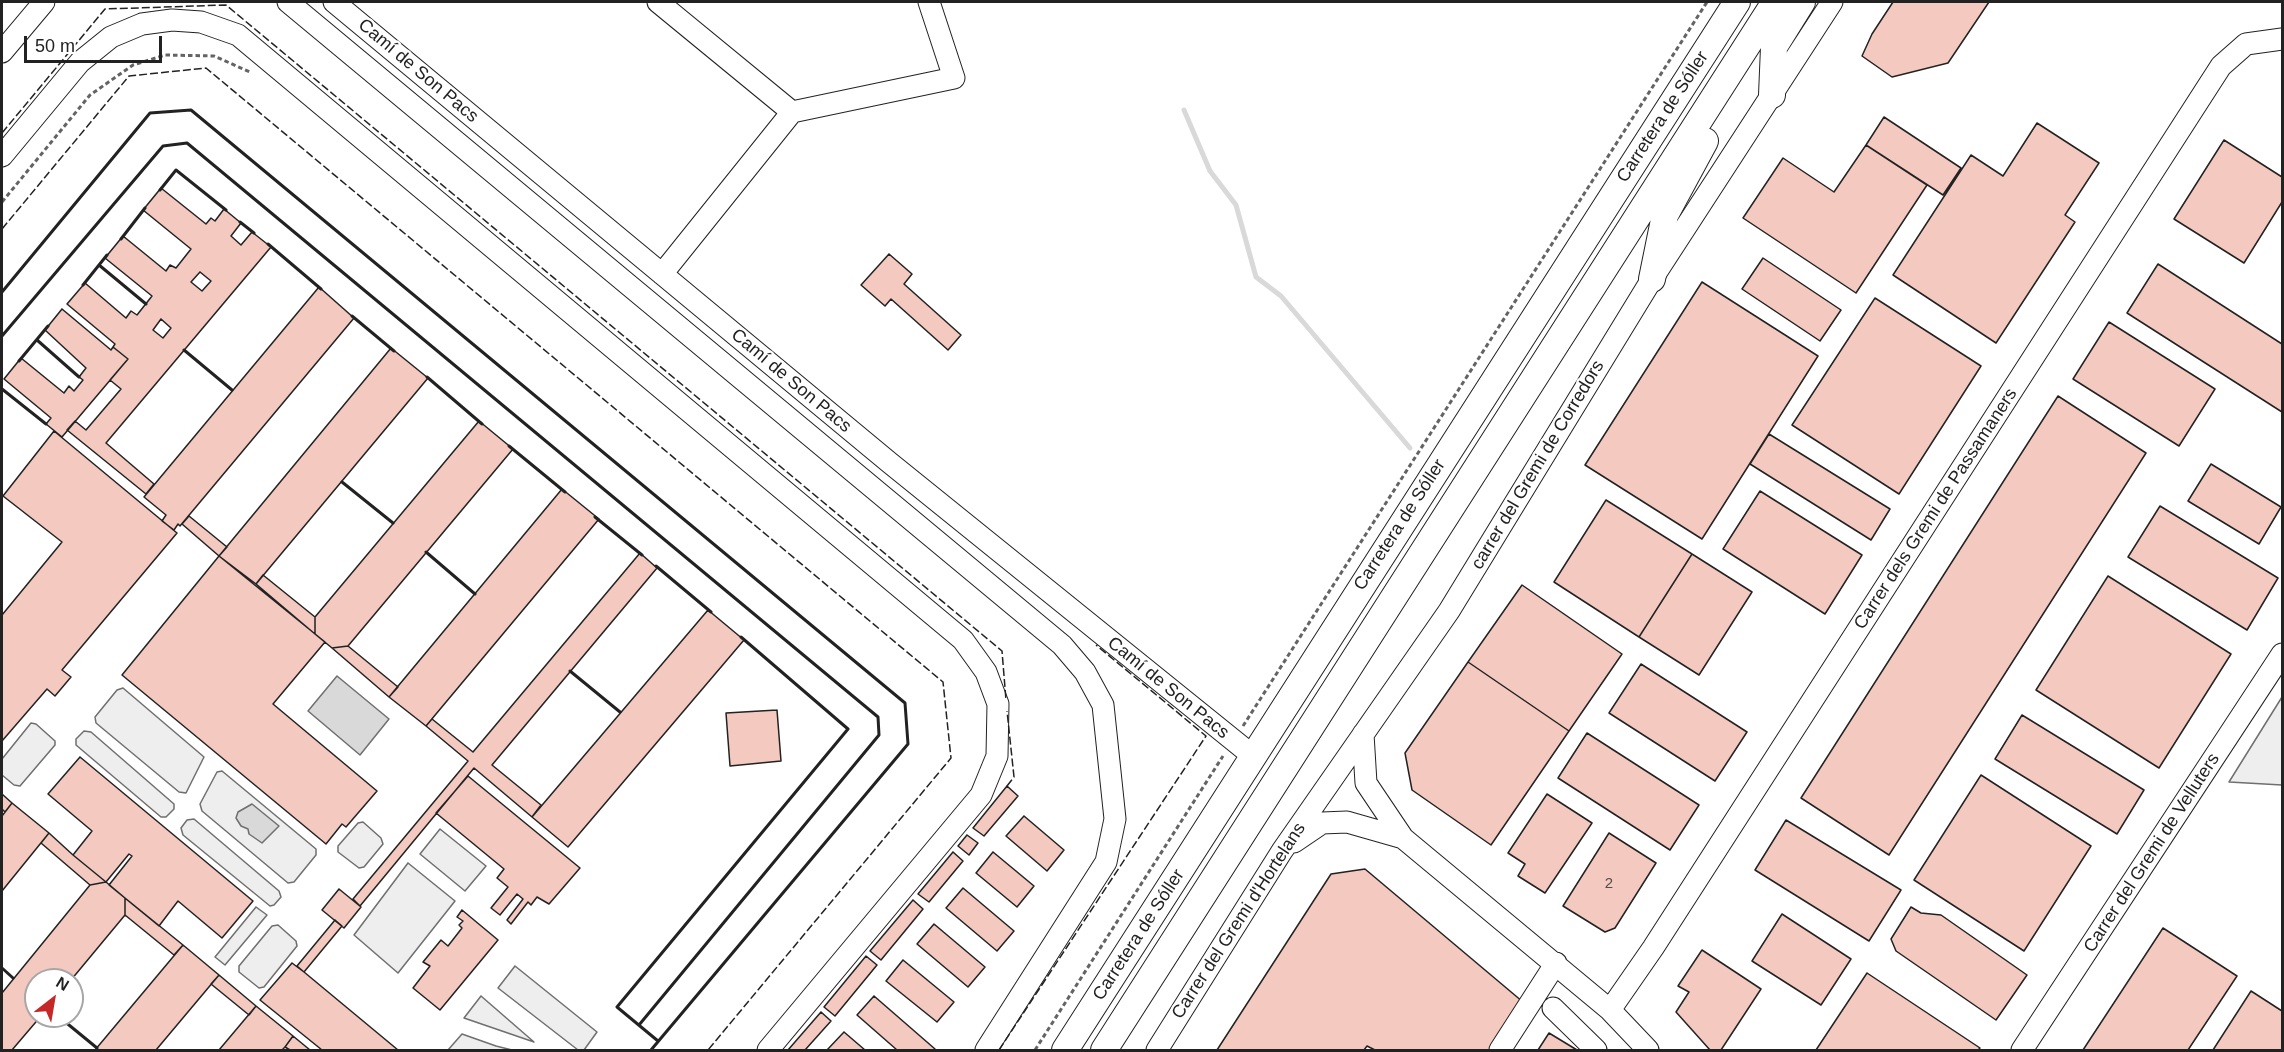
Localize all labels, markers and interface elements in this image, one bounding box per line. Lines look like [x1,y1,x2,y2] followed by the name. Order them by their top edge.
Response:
[354,14,482,128] street label: Camí de Son Pacs
[27,24,165,62] scale bar
[35,36,75,56] text: 50 m
[1613,47,1713,187] street label: Carretera de Sóller
[727,324,855,438] street label: Camí de Son Pacs
[1467,357,1609,573] street label: carrer del Gremi de Corredors
[1850,384,2022,634] street label: Carrer dels Gremi de Passamaners
[1350,455,1450,595] street label: Carretera de Sóller
[1103,632,1233,744] street label: Camí de Son Pacs
[2079,749,2225,957] street label: Carrer del Gremi de Velluters
[1167,819,1311,1023] street label: Carrer del Gremi d'Hortelans
[1089,865,1189,1005] street label: Carretera de Sóller
[1605,875,1613,893] house number: 2
[24,968,84,1028] north arrow
[53,974,72,994] text: N

